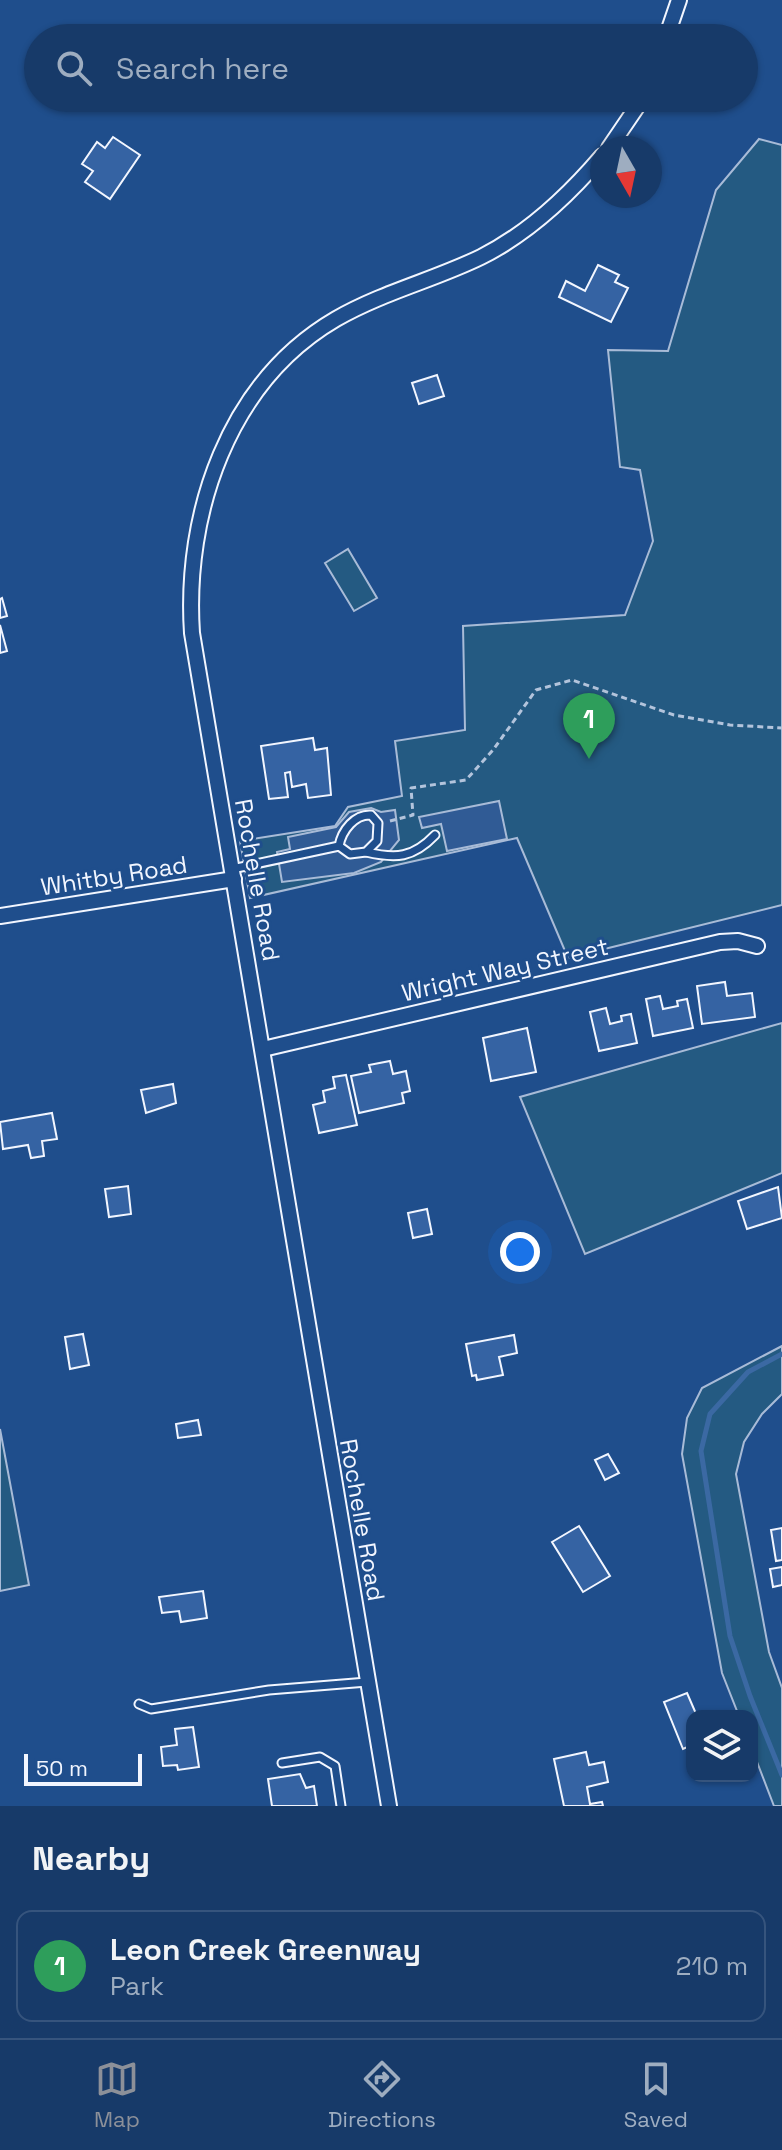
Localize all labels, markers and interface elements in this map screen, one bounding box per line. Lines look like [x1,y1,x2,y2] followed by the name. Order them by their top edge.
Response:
[24,24,758,112] search box
[52,46,96,90] icon: search
[116,49,289,88] text: Search here
[590,136,662,208] north arrow
[563,693,615,759] pin: 1
[228,796,287,964] street label: Rochelle Road
[38,849,189,902] street label: Whitby Road
[399,931,611,1008] street label: Wright Way Street
[500,1232,540,1272] your location
[333,1436,392,1604] street label: Rochelle Road
[686,1710,758,1782] map controls
[686,1710,758,1782] button: layers
[24,1750,142,1786] scale bar
[36,1754,88,1782] text: 50 m
[32,1837,150,1880] text: Nearby
[110,1930,421,1969] text: Leon Creek Greenway
[54,1949,66,1983] text: 1
[676,1949,748,1983] text: 210 m
[110,1969,164,2003] text: Park
[94,2057,140,2133] tab: Map
[328,2057,436,2133] tab: Directions
[624,2057,688,2133] tab: Saved

